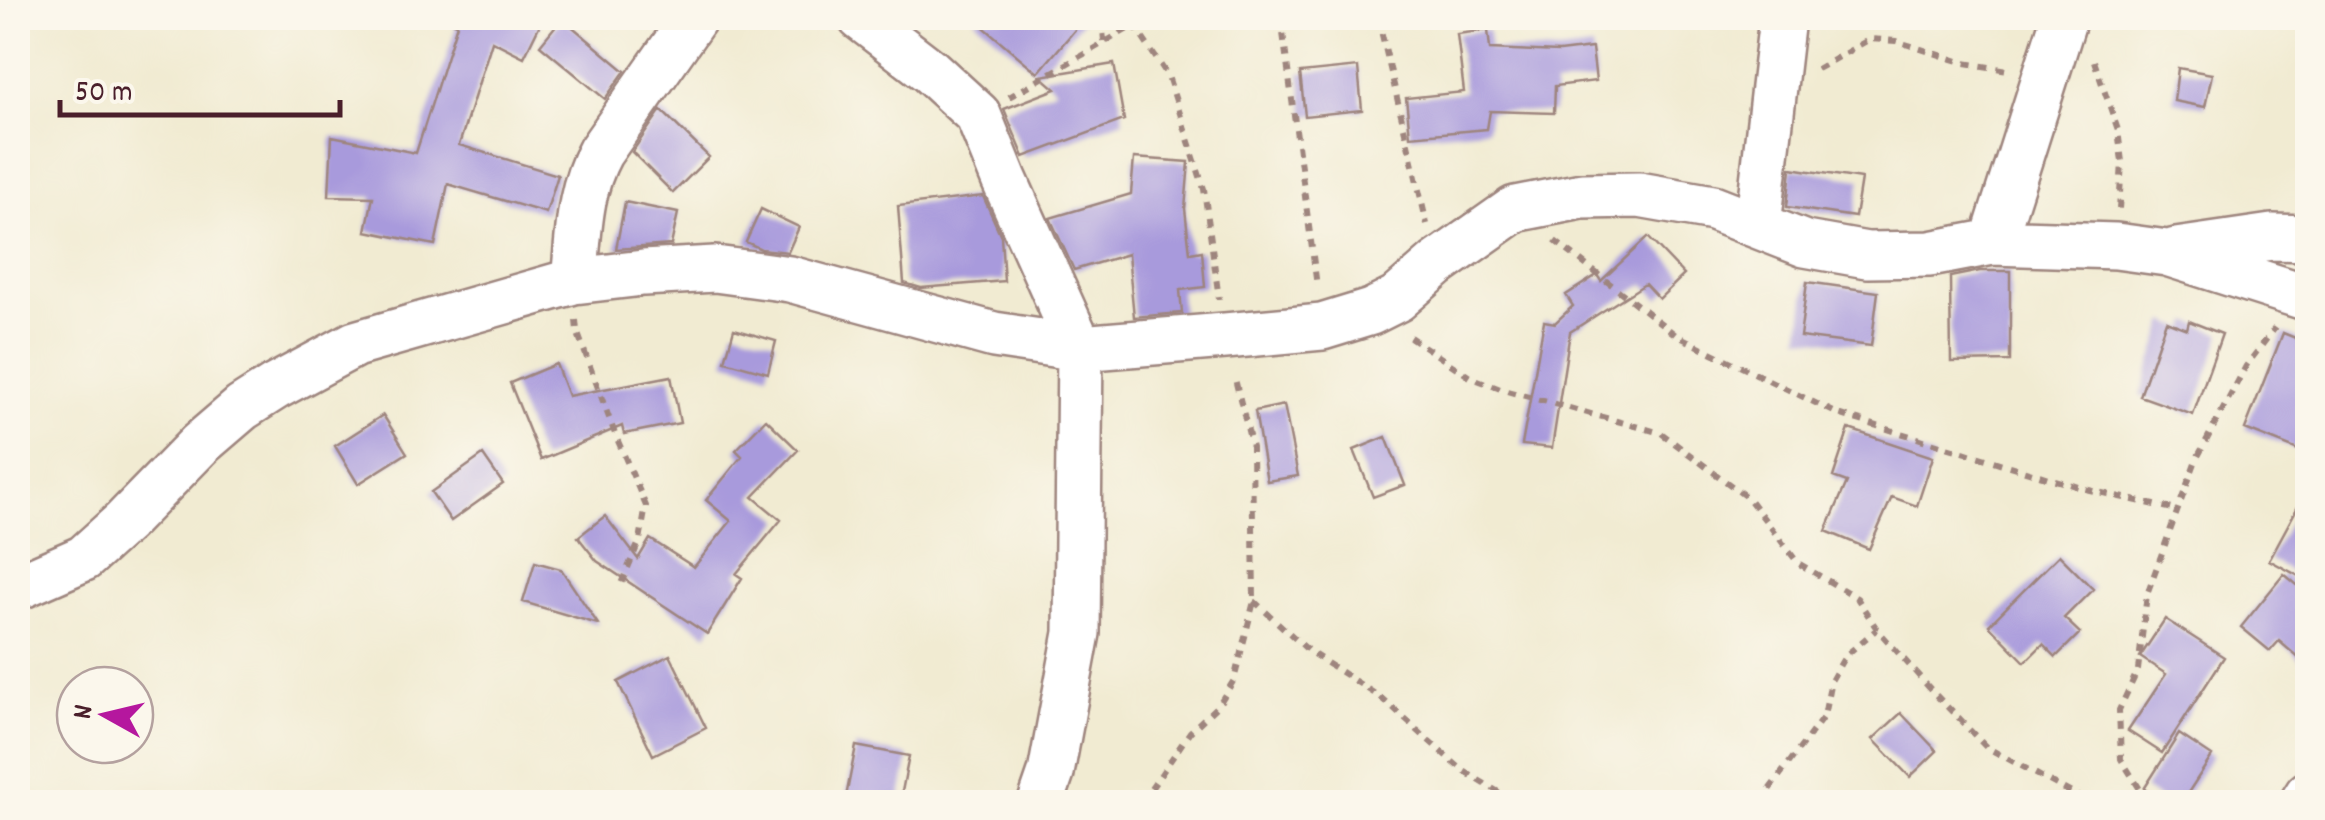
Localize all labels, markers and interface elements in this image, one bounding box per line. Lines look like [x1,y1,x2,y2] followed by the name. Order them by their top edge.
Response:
[60,55,340,117] scale bar
[75,73,133,116] text: 50 m
[55,665,155,765] north arrow
[64,703,106,722] text: N

